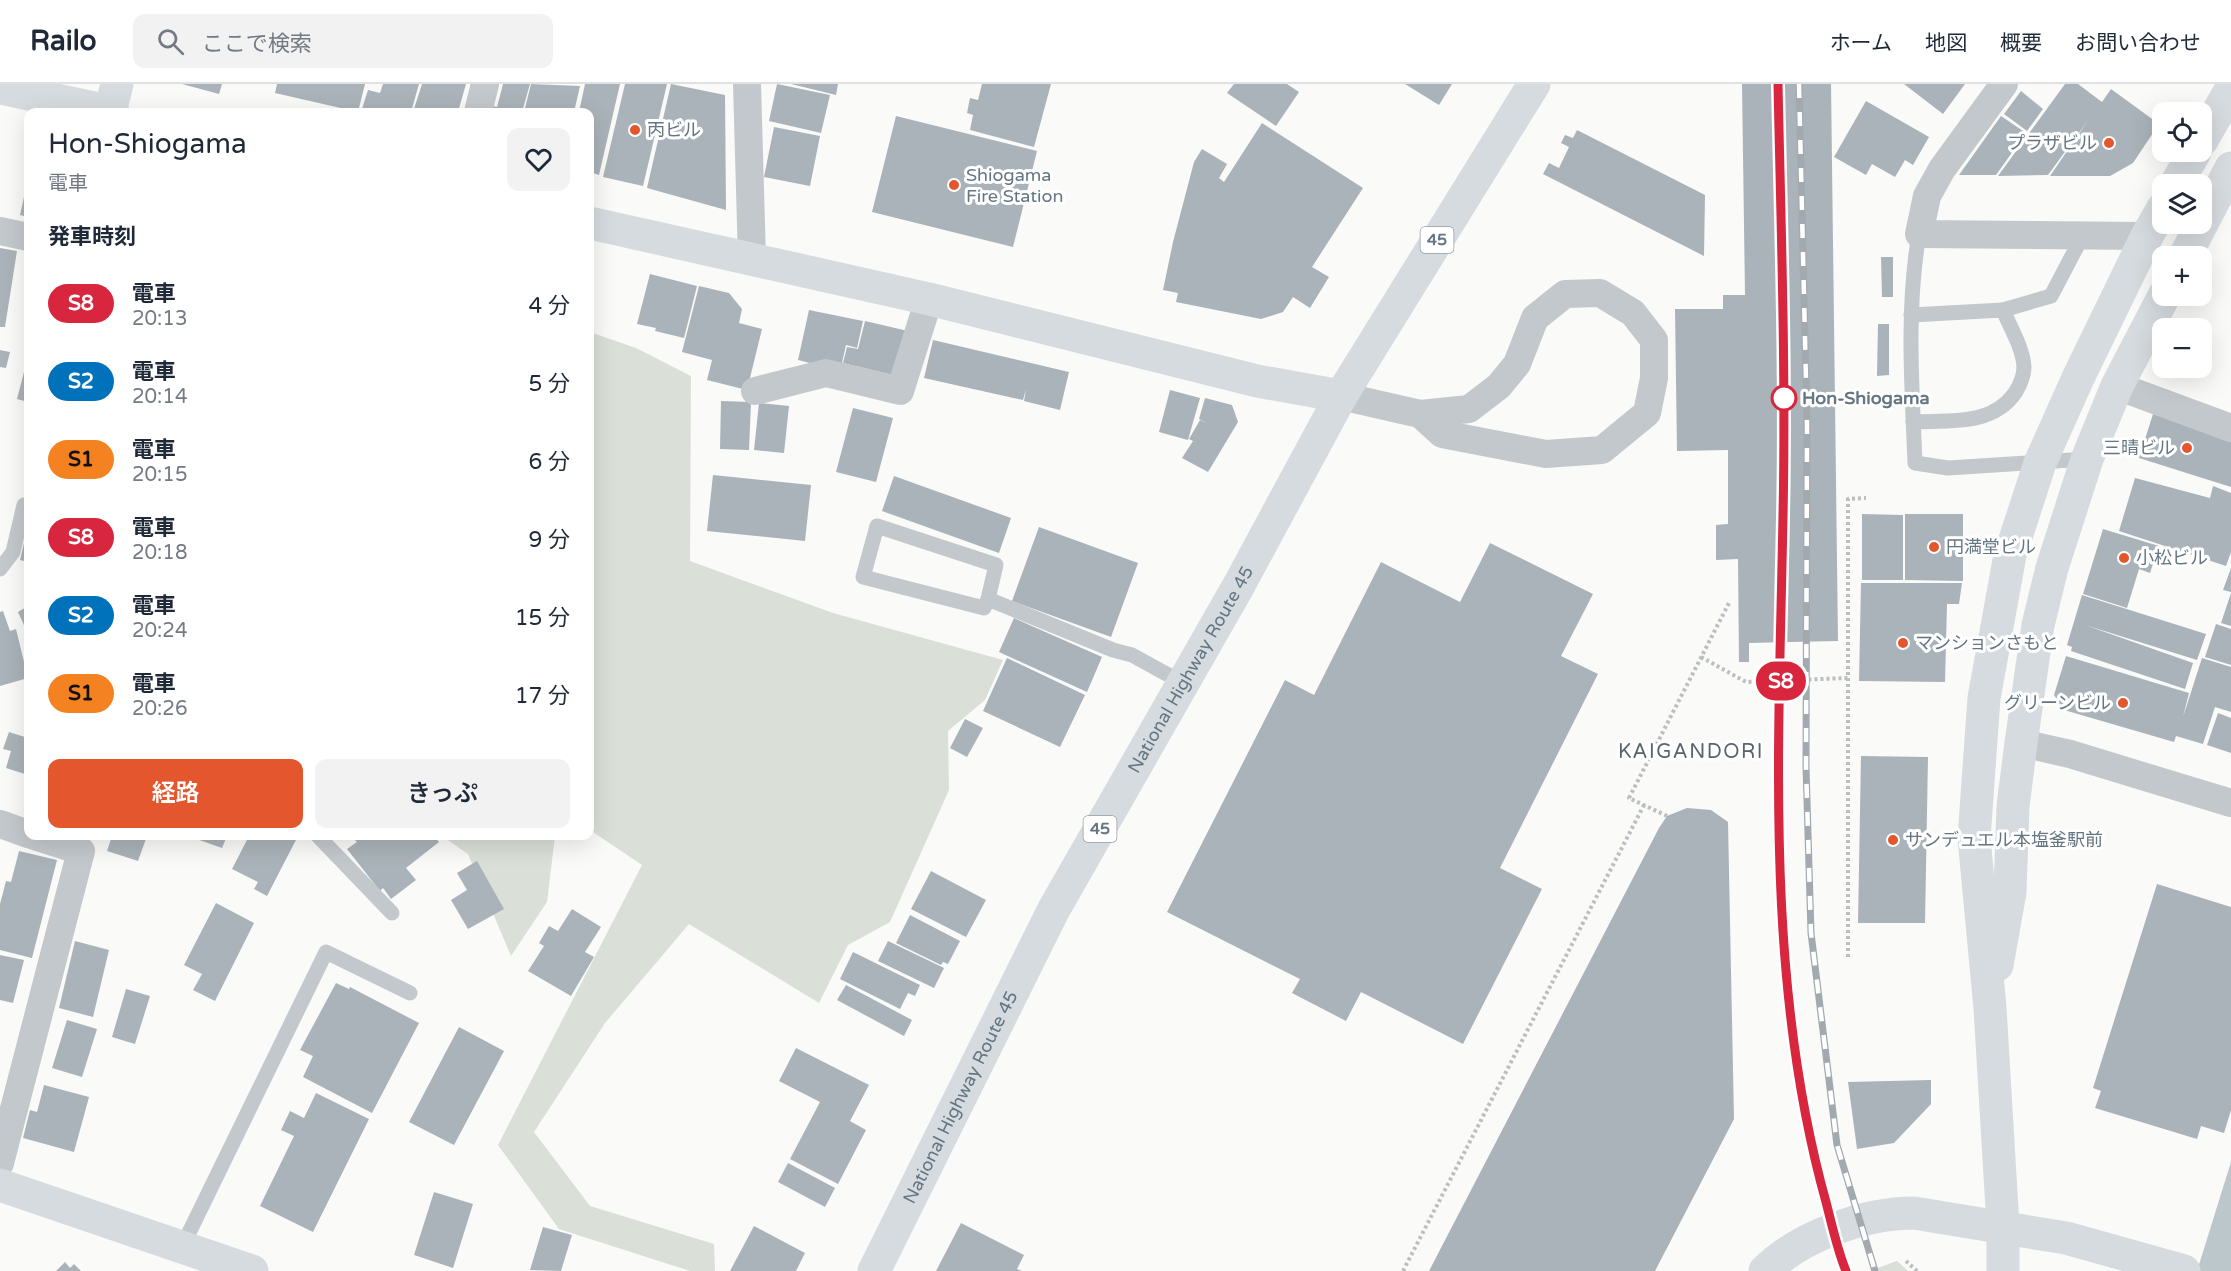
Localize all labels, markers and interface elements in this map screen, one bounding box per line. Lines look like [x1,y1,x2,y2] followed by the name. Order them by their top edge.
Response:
[133,14,553,68] search box
[30,24,97,58] text: Railo
[154,25,187,58] icon: search
[202,31,312,57] text: ここで検索
[1830,31,1892,56] text: ホーム
[1925,31,1967,56] text: 地図
[2000,31,2042,56] text: 概要
[2075,31,2201,56] text: お問い合わせ
[2152,102,2212,378] map controls
[2152,102,2212,162] button: locate
[647,119,701,141] place label: 丙ビル
[628,123,642,137] marker: 丙ビル
[48,127,247,161] text: Hon-Shiogama
[507,128,570,191] button: heart
[2007,132,2097,154] place label: プラザビル
[2102,136,2116,150] marker: プラザビル
[966,164,1063,207] place label: Shiogama Fire Station
[48,172,88,196] text: 電車
[2152,174,2212,234] button: layers
[947,178,961,192] marker: Shiogama Fire Station
[48,224,136,250] text: 発車時刻
[1420,227,1454,253] road number: 45
[2152,246,2212,306] button: +
[132,281,176,307] text: 電車
[68,291,94,316] text: S8
[528,293,570,319] text: 4 分
[132,307,187,331] text: 20:13
[2152,318,2212,378] button: −
[132,359,176,385] text: 電車
[68,369,94,394] text: S2
[528,371,570,397] text: 5 分
[132,385,187,409] text: 20:14
[1771,385,1797,411] marker: Hon-Shiogama
[1802,387,1930,409] place label: Hon-Shiogama
[132,437,176,463] text: 電車
[2103,437,2175,459] place label: 三晴ビル
[2180,441,2194,455] marker: 三晴ビル
[68,447,94,472] text: S1
[528,449,570,475] text: 6 分
[132,463,187,487] text: 20:15
[132,515,176,541] text: 電車
[68,525,94,550] text: S8
[528,527,570,553] text: 9 分
[1946,536,2036,558] place label: 円満堂ビル
[1927,540,1941,554] marker: 円満堂ビル
[132,541,187,565] text: 20:18
[2136,547,2208,569] place label: 小松ビル
[2117,551,2131,565] marker: 小松ビル
[1123,562,1258,777] street label: National Highway Route 45
[132,593,176,619] text: 電車
[68,603,94,628] text: S2
[515,605,570,631] text: 15 分
[132,619,187,643] text: 20:24
[1915,632,2059,654] place label: マンションさもと
[1896,636,1910,650] marker: マンションさもと
[1754,662,1808,700] line badge: S8
[1768,669,1794,694] text: S8
[132,671,176,697] text: 電車
[68,681,94,706] text: S1
[515,683,570,709] text: 17 分
[2004,692,2111,714] place label: グリーンビル
[2116,696,2130,710] marker: グリーンビル
[132,697,187,721] text: 20:26
[1618,740,1764,764] district label: KAIGANDORI
[48,759,303,828] button: 経路
[315,759,570,828] button: きっぷ
[1084,816,1116,842] road number: 45
[1905,829,2103,851] place label: サンデュエル本塩釜駅前
[1886,833,1900,847] marker: サンデュエル本塩釜駅前
[898,987,1022,1207] street label: National Highway Route 45

